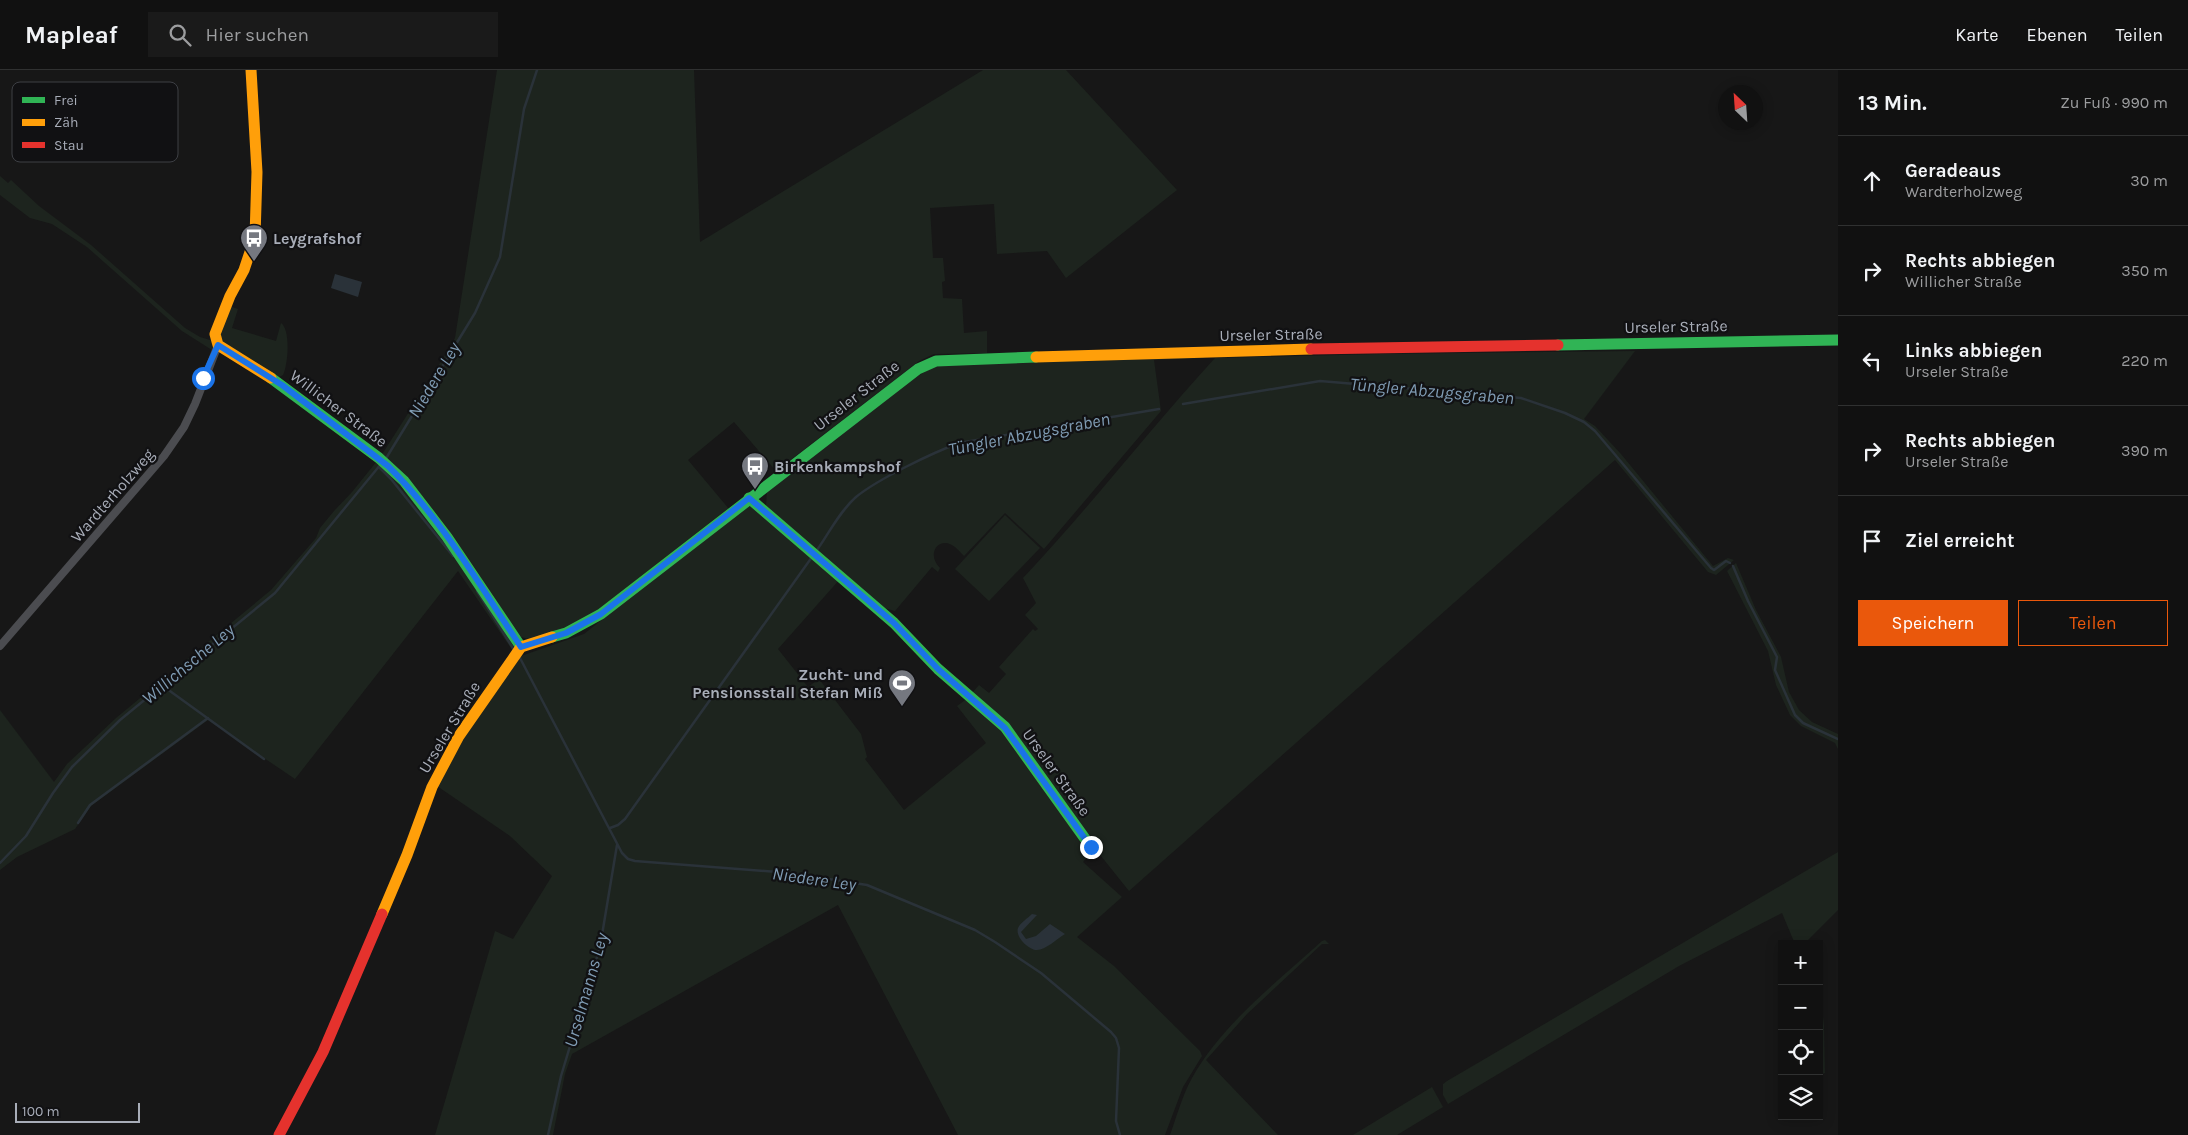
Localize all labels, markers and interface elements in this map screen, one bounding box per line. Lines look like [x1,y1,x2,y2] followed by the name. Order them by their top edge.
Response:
[148,12,498,57] search box
[25,21,118,49] text: Mapleaf
[166,21,194,49] icon: search
[206,24,309,46] text: Hier suchen
[1955,24,1999,46] text: Karte
[2027,24,2088,46] text: Ebenen
[2116,24,2163,46] text: Teilen
[12,82,178,162] legend
[1718,85,1763,130] north arrow
[1858,91,1927,115] text: 13 Min.
[54,92,78,109] text: Frei
[2060,93,2168,112] text: Zu Fuß · 990 m
[54,114,78,131] text: Zäh
[54,137,84,154] text: Stau
[1905,160,2001,182] text: Geradeaus
[1858,167,1886,195] icon: ahead
[2130,171,2168,190] text: 30 m
[1905,182,2022,201] text: Wardterholzweg
[239,223,269,262] bus stop icon: Leygrafshof
[273,229,361,248] place label: Leygrafshof
[1905,250,2055,272] text: Rechts abbiegen
[1858,257,1886,285] icon: right
[2121,261,2168,280] text: 350 m
[1905,272,2022,291] text: Willicher Straße
[1624,316,1728,337] street label: Urseler Straße
[1219,324,1323,345] street label: Urseler Straße
[403,337,466,422] water label: Niedere Ley
[1905,340,2042,362] text: Links abbiegen
[1858,347,1886,375] icon: left
[2121,351,2168,370] text: 220 m
[810,356,903,435] street label: Urseler Straße
[1905,362,2008,381] text: Urseler Straße
[286,366,391,451] street label: Willicher Straße
[192,367,215,390] route start
[1349,373,1515,409] water label: Tüngler Abzugsgraben
[946,408,1112,460] water label: Tüngler Abzugsgraben
[1905,430,2055,452] text: Rechts abbiegen
[1858,437,1886,465] icon: right
[2121,441,2168,460] text: 390 m
[67,445,158,546] street label: Wardterholzweg
[740,451,770,490] bus stop icon: Birkenkampshof
[1905,452,2008,471] text: Urseler Straße
[774,457,901,476] place label: Birkenkampshof
[1858,527,1886,555] icon: arrive
[1905,530,2015,552] text: Ziel erreicht
[1858,600,2008,646] button: Speichern
[2018,600,2168,646] button: Teilen
[137,618,240,709] water label: Willichsche Ley
[692,665,883,702] place label: Zucht- und Pensionsstall Stefan Miß
[887,668,917,707] sports icon: Zucht- und Pensionsstall Stefan Miß
[415,678,484,776] street label: Urseler Straße
[1019,725,1095,820] street label: Urseler Straße
[1080,836,1103,859] route end
[771,862,858,896] water label: Niedere Ley
[559,929,613,1050] water label: Urselmanns Ley
[1778,940,1823,1120] map controls
[1778,940,1823,985] button: +
[1778,985,1823,1030] button: −
[1778,1030,1823,1075] button: locate
[1778,1075,1823,1120] button: layers
[15,1100,140,1123] scale bar
[22,1103,60,1120] text: 100 m

